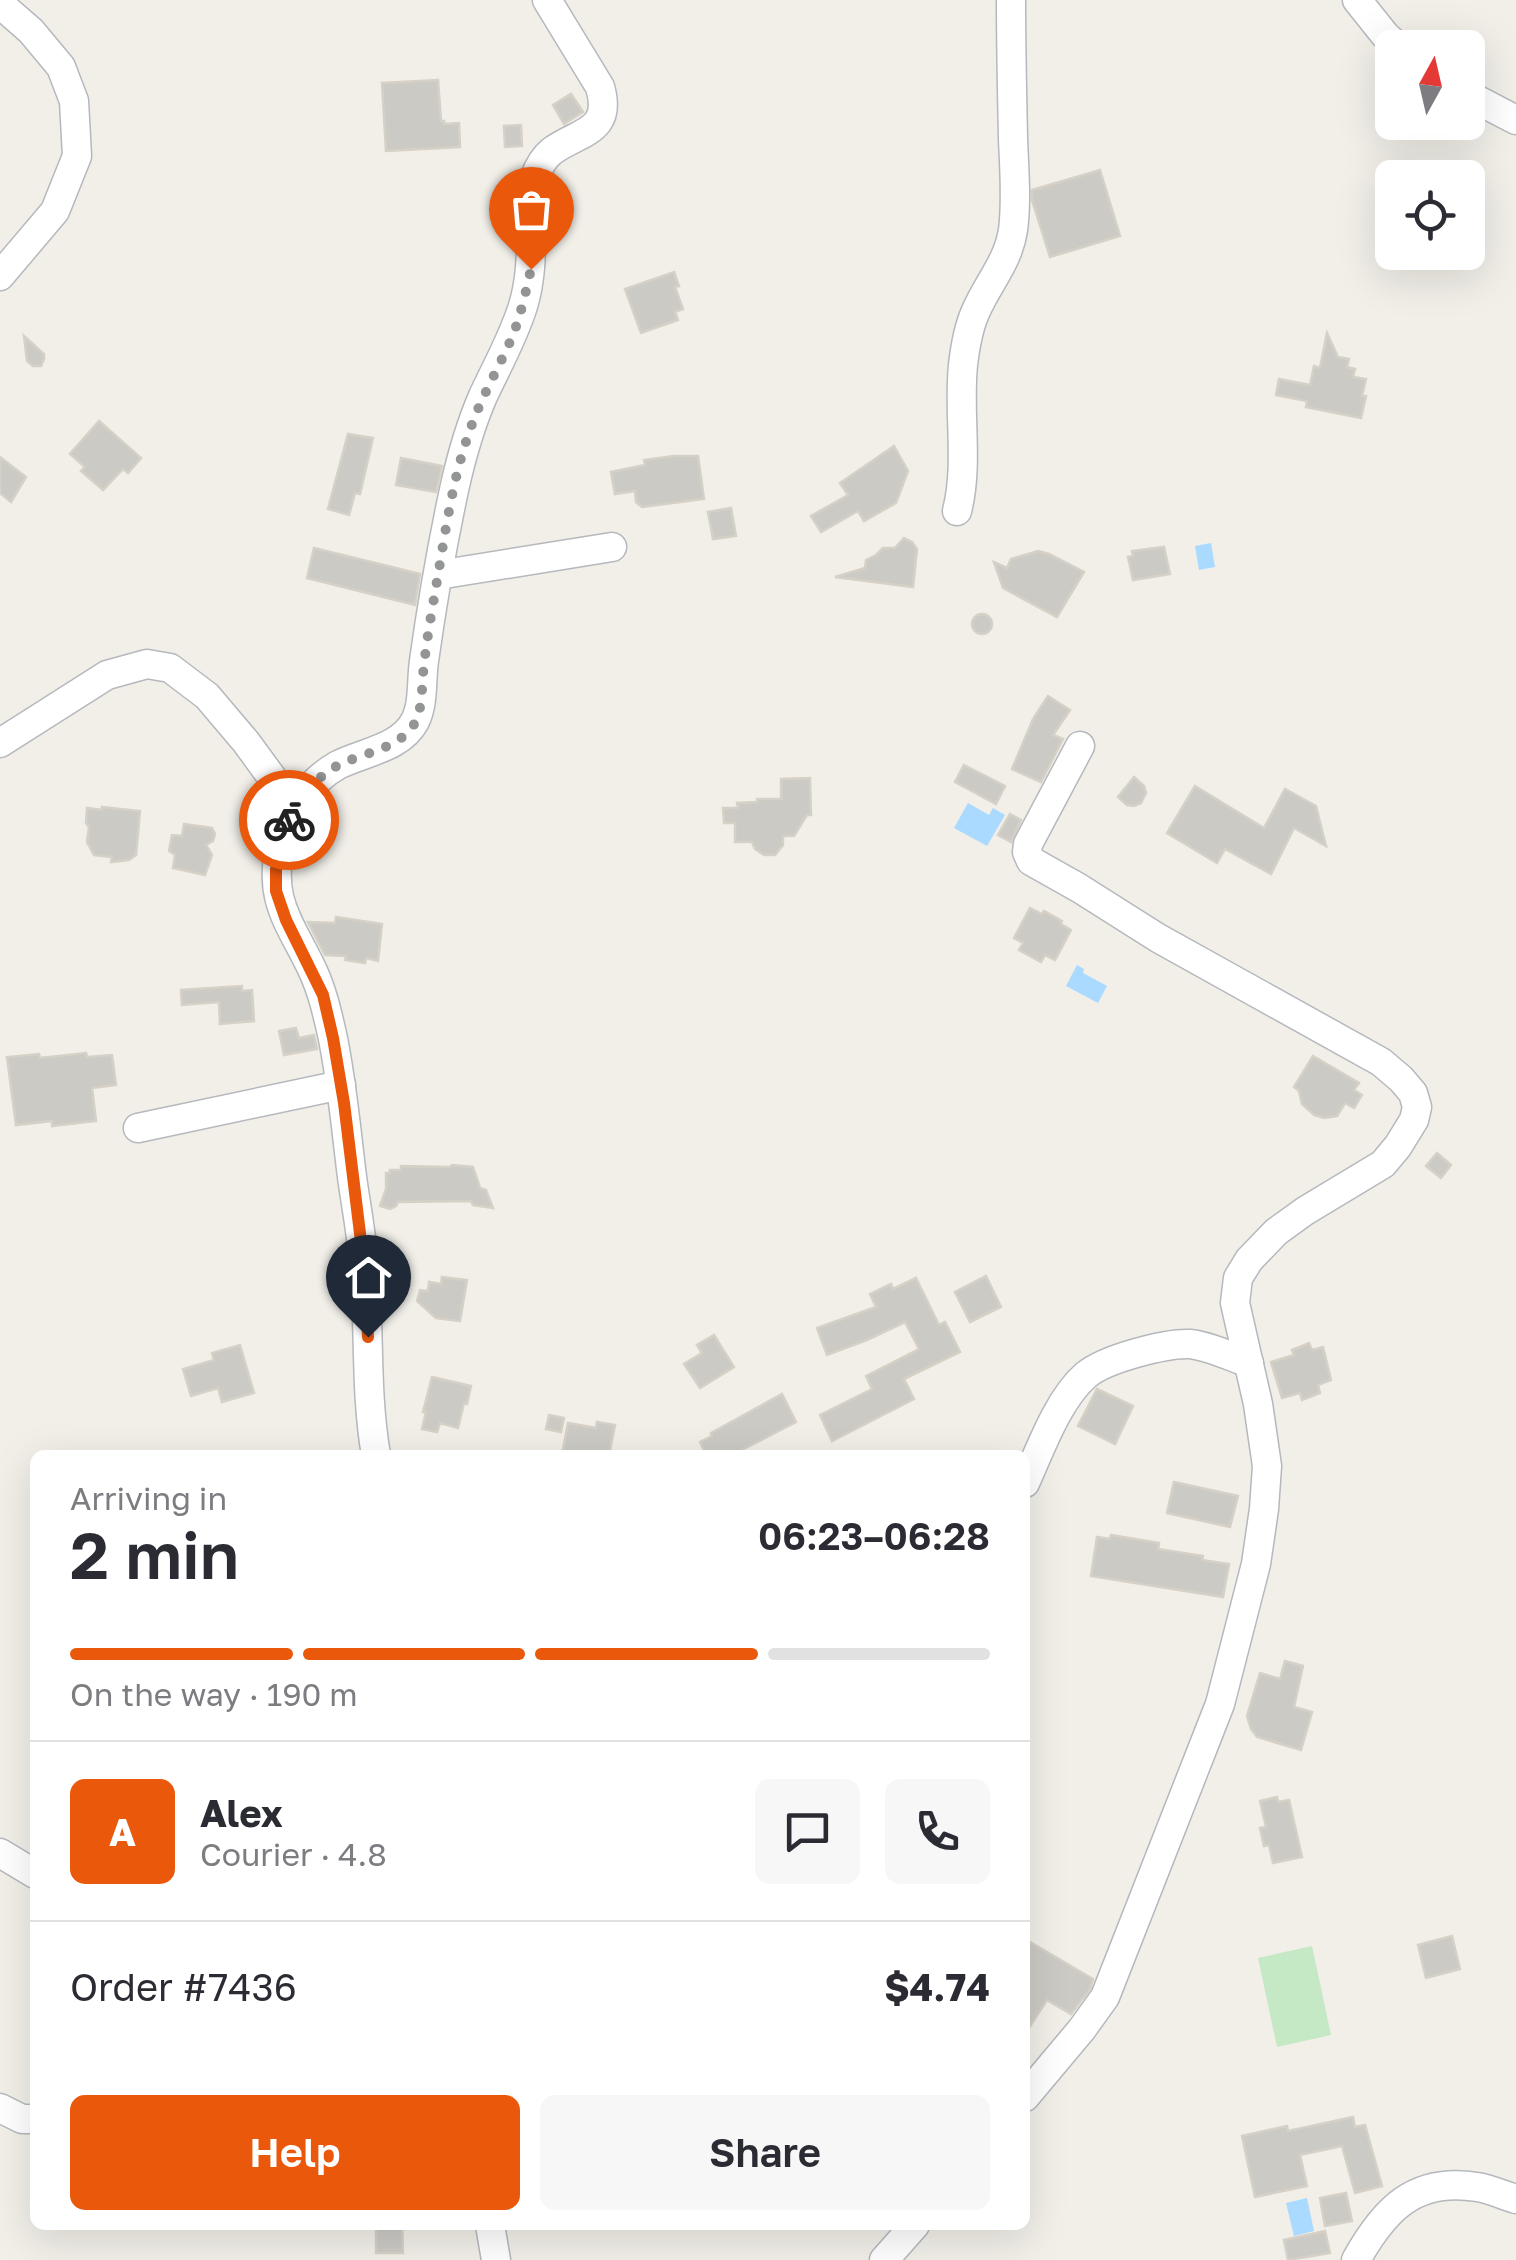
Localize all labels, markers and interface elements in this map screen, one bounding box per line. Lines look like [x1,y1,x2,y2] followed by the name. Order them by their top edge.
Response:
[1375,30,1485,140] north arrow
[1375,30,1485,270] map controls
[1375,160,1485,270] button: locate
[489,167,574,270] pin
[504,182,559,237] icon: bag
[239,770,339,870] courier
[262,793,317,848] icon: bike
[326,1235,411,1338] pin
[341,1250,396,1305] icon: home
[70,1479,227,1517] text: Arriving in
[758,1513,990,1558] text: 06:23–06:28
[70,1515,239,1593] text: 2 min
[70,1675,358,1713] text: On the way · 190 m
[755,1779,860,1884] button: chat
[885,1779,990,1884] button: phone
[200,1790,283,1835] text: Alex
[109,1809,136,1854] text: A
[200,1835,387,1873] text: Courier · 4.8
[70,1964,297,2009] text: Order #7436
[884,1964,990,2009] text: $4.74
[70,2095,520,2210] button: Help
[540,2095,990,2210] button: Share

